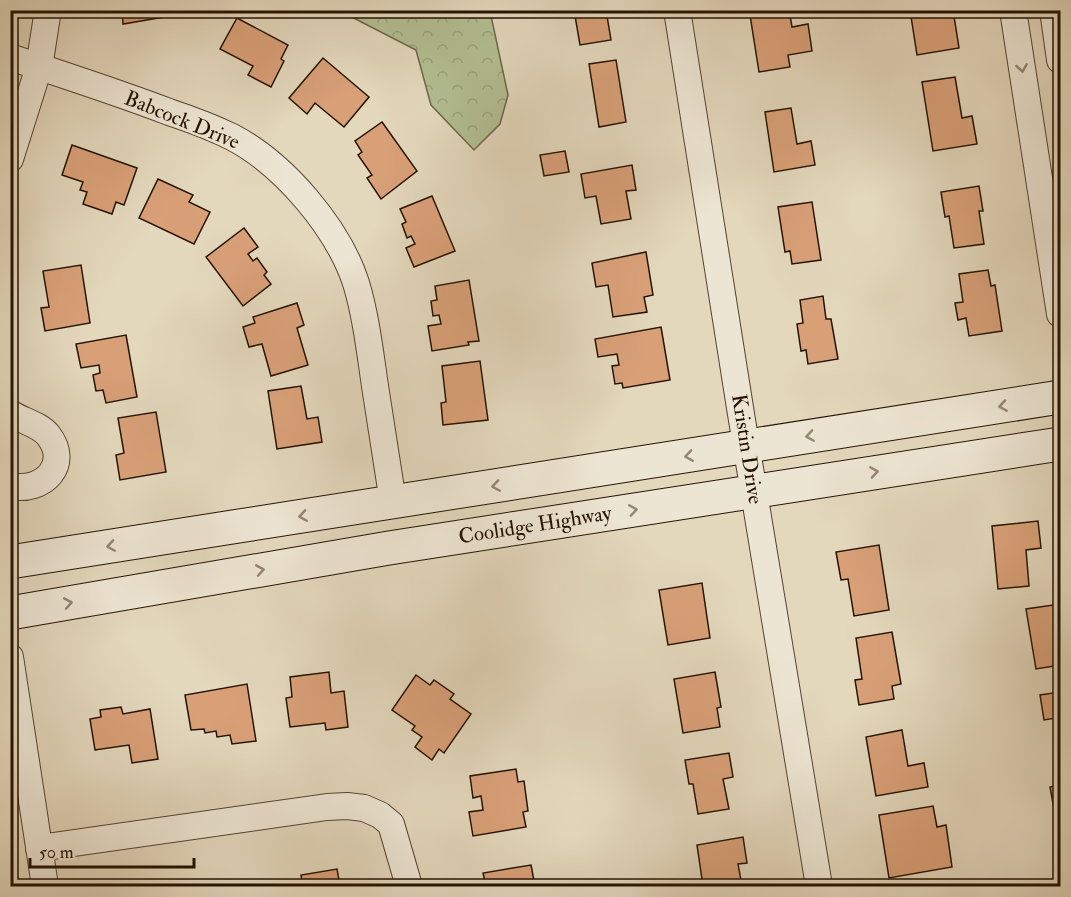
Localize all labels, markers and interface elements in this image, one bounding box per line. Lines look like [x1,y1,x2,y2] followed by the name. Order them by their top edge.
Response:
[1016,64,1028,73] one-way arrow
[120,85,244,155] street label: Babcock Drive
[725,392,769,506] street label: Kristin Drive
[998,399,1008,412] one-way arrow
[805,430,815,442] one-way arrow
[684,449,693,461] one-way arrow
[870,467,879,479] one-way arrow
[491,479,501,492] one-way arrow
[457,499,614,550] street label: Coolidge Highway
[628,504,638,517] one-way arrow
[299,510,308,522] one-way arrow
[106,540,115,552] one-way arrow
[255,564,265,577] one-way arrow
[63,597,73,610] one-way arrow
[30,831,194,869] scale bar
[39,841,74,864] text: 50 m

